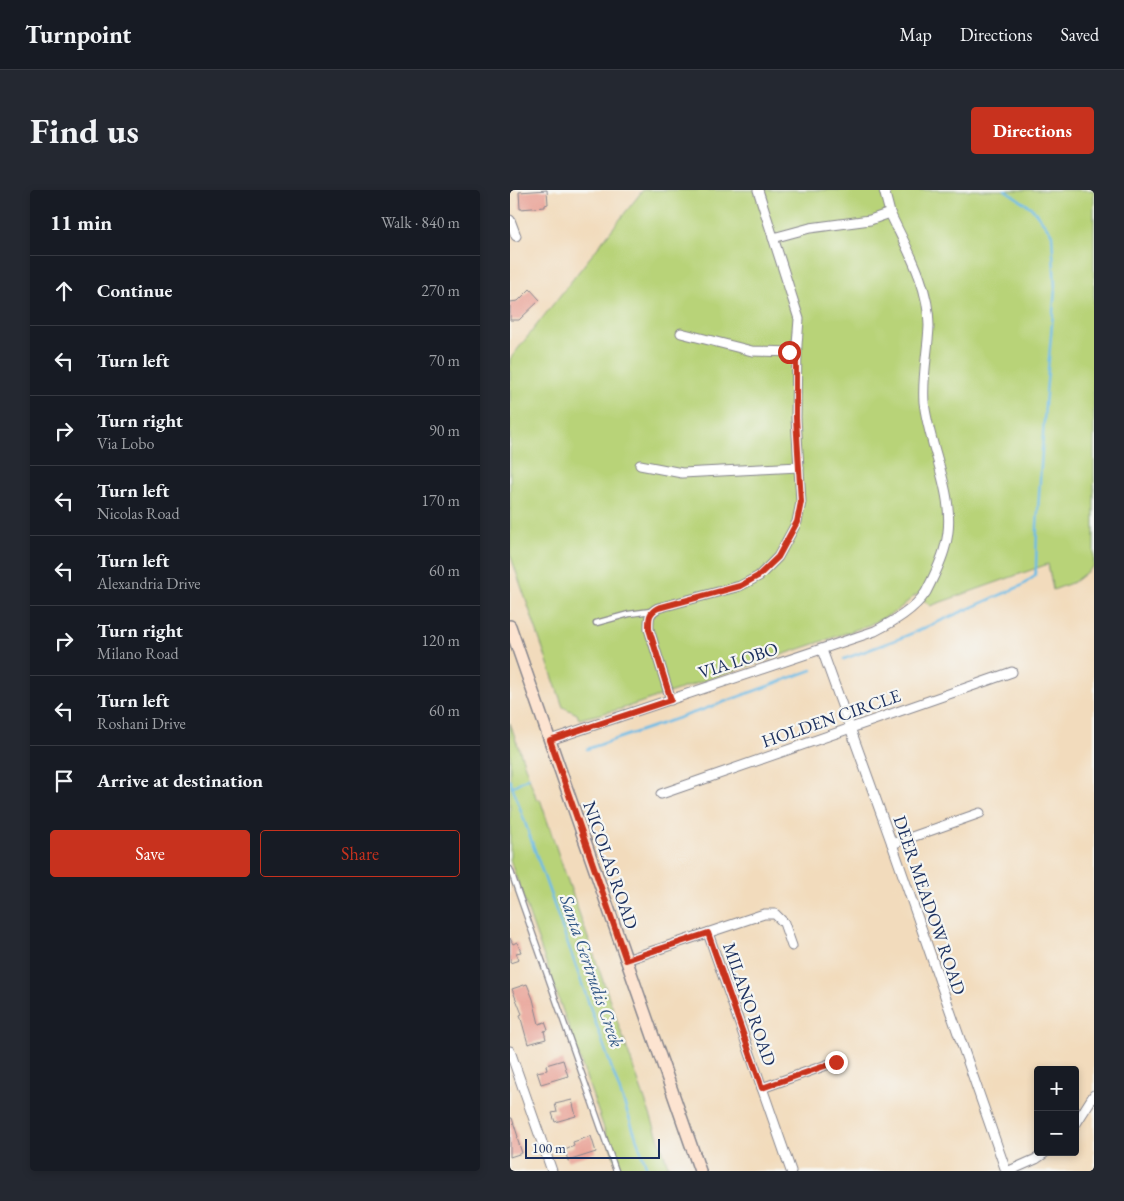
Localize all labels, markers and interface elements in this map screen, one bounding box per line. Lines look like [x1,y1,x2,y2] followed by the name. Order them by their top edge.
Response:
[25,19,131,50] text: Turnpoint
[900,23,932,46] text: Map
[960,23,1032,46] text: Directions
[1060,23,1099,46] text: Saved
[971,107,1094,154] button: Directions
[30,108,139,153] text: Find us
[50,209,112,236] text: 11 min
[381,212,460,233] text: Walk · 840 m
[50,277,78,305] icon: ahead
[97,278,172,303] text: Continue
[421,280,460,301] text: 270 m
[778,341,801,364] route start
[50,347,78,375] icon: left
[97,348,169,373] text: Turn left
[429,350,460,371] text: 70 m
[97,408,183,433] text: Turn right
[50,417,78,445] icon: right
[429,420,460,441] text: 90 m
[97,433,154,454] text: Via Lobo
[97,478,169,503] text: Turn left
[50,487,78,515] icon: left
[421,490,460,511] text: 170 m
[97,503,180,524] text: Nicolas Road
[97,548,169,573] text: Turn left
[50,557,78,585] icon: left
[429,560,460,581] text: 60 m
[97,573,201,594] text: Alexandria Drive
[97,618,183,643] text: Turn right
[50,627,78,655] icon: right
[421,630,460,651] text: 120 m
[695,636,781,684] street label: VIA LOBO
[97,643,179,664] text: Milano Road
[758,683,904,753] street label: HOLDEN CIRCLE
[97,688,169,713] text: Turn left
[50,697,78,725] icon: left
[429,700,460,721] text: 60 m
[97,713,186,734] text: Roshani Drive
[50,767,78,795] icon: arrive
[97,768,263,793] text: Arrive at destination
[578,798,644,932] street label: NICOLAS ROAD
[889,812,971,998] street label: DEER MEADOW ROAD
[50,830,250,877] button: Save
[260,830,460,877] button: Share
[554,890,630,1051] water label: Santa Gertrudis Creek
[718,939,782,1069] street label: MILANO ROAD
[825,1051,848,1074] route end
[1034,1066,1079,1156] map controls
[1034,1066,1079,1111] button: +
[1034,1111,1079,1156] button: −
[525,1136,660,1159] scale bar
[532,1139,566,1157] text: 100 m

